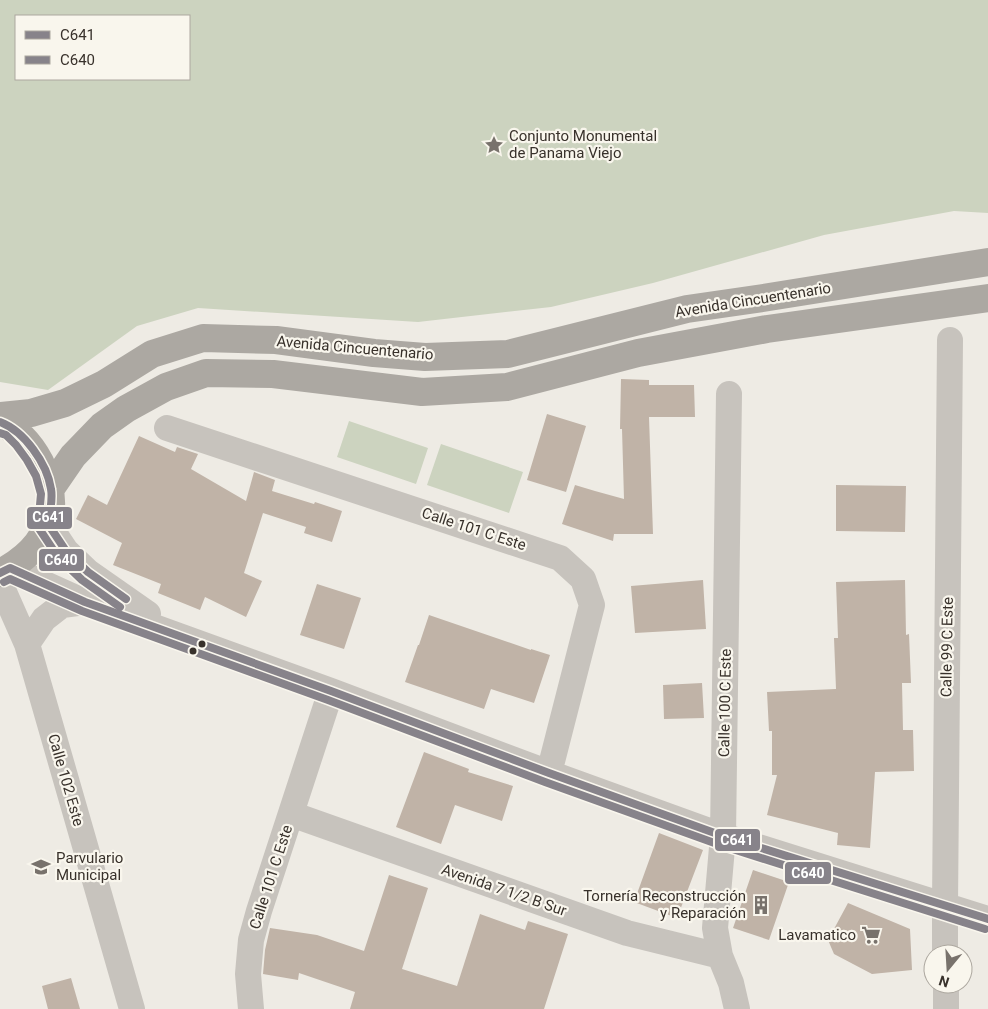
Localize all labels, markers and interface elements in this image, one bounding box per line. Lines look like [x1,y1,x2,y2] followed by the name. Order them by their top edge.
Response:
[15,15,190,80] legend
[60,26,95,44] text: C641
[60,51,95,69] text: C640
[509,127,657,162] place label: Conjunto Monumental de Panama Viejo
[483,134,505,156] place icon: Conjunto Monumental de Panama Viejo
[674,279,832,321] street label: Avenida Cincuentenario
[276,332,434,364] street label: Avenida Cincuentenario
[420,504,528,554] street label: Calle 101 C Este
[26,506,73,530] line badge: C641
[32,509,66,525] text: C641
[38,548,85,572] line badge: C640
[44,552,78,568] text: C640
[937,597,957,697] street label: Calle 99 C Este
[197,639,207,649] unlabelled marker
[188,646,198,656] unlabelled marker
[715,649,735,757] street label: Calle 100 C Este
[44,732,88,828] street label: Calle 102 Este
[246,823,296,931] street label: Calle 101 C Este
[714,828,761,852] line badge: C641
[720,832,754,848] text: C641
[56,849,123,884] place label: Parvulario Municipal
[30,856,52,878] school or university icon: Parvulario Municipal
[439,860,569,920] street label: Avenida 7 1/2 B Sur
[784,861,832,885] line badge: C640
[791,865,825,881] text: C640
[583,887,746,922] place label: Tornería Reconstrucción y Reparación
[750,894,772,916] building icon: Tornería Reconstrucción y Reparación
[860,924,882,946] supermarket icon: Lavamatico
[778,926,856,944] place label: Lavamatico
[923,944,973,994] north arrow
[937,972,951,991] text: N

